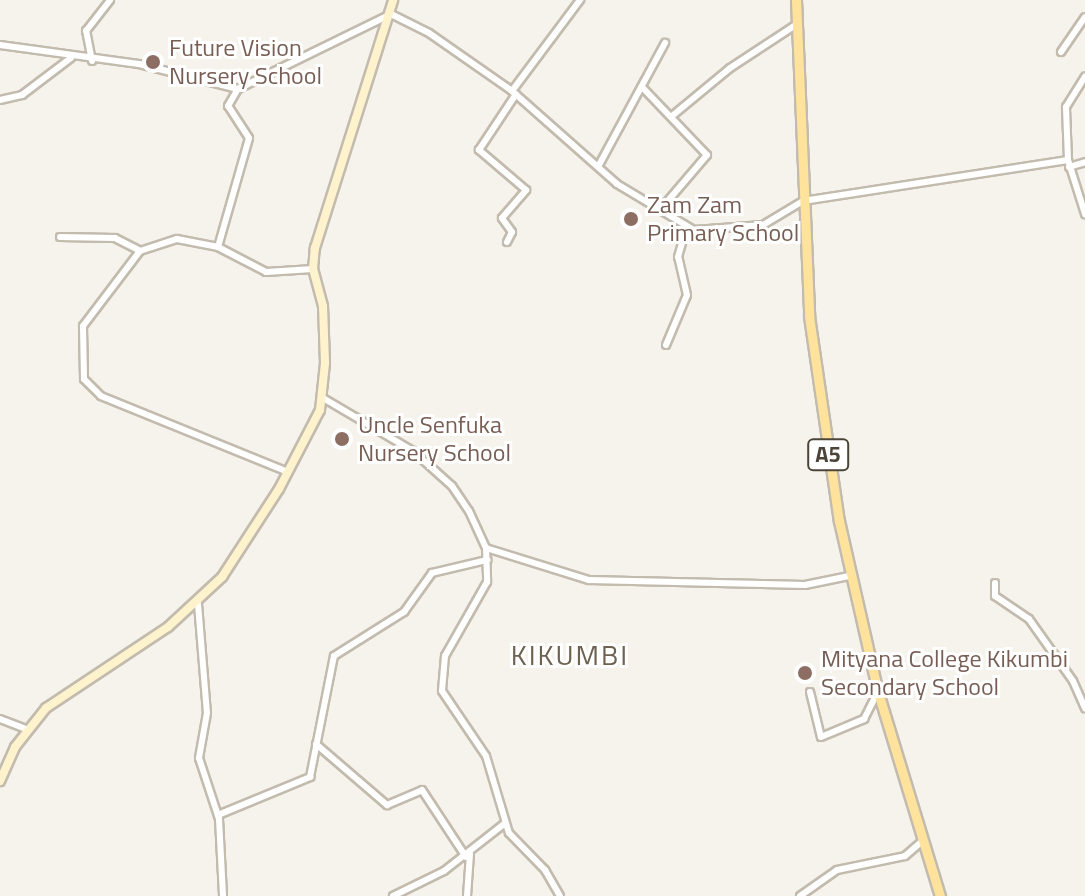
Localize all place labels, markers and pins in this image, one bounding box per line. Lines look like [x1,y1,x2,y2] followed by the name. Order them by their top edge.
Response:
[169,34,322,90] place label: Future Vision Nursery School
[144,53,162,71] marker: Future Vision Nursery School
[647,191,799,247] place label: Zam Zam Primary School
[622,210,640,228] marker: Zam Zam Primary School
[358,411,511,467] place label: Uncle Senfuka Nursery School
[333,430,351,448] marker: Uncle Senfuka Nursery School
[821,645,1068,701] place label: Mityana College Kikumbi Secondary School
[796,664,814,682] marker: Mityana College Kikumbi Secondary School

